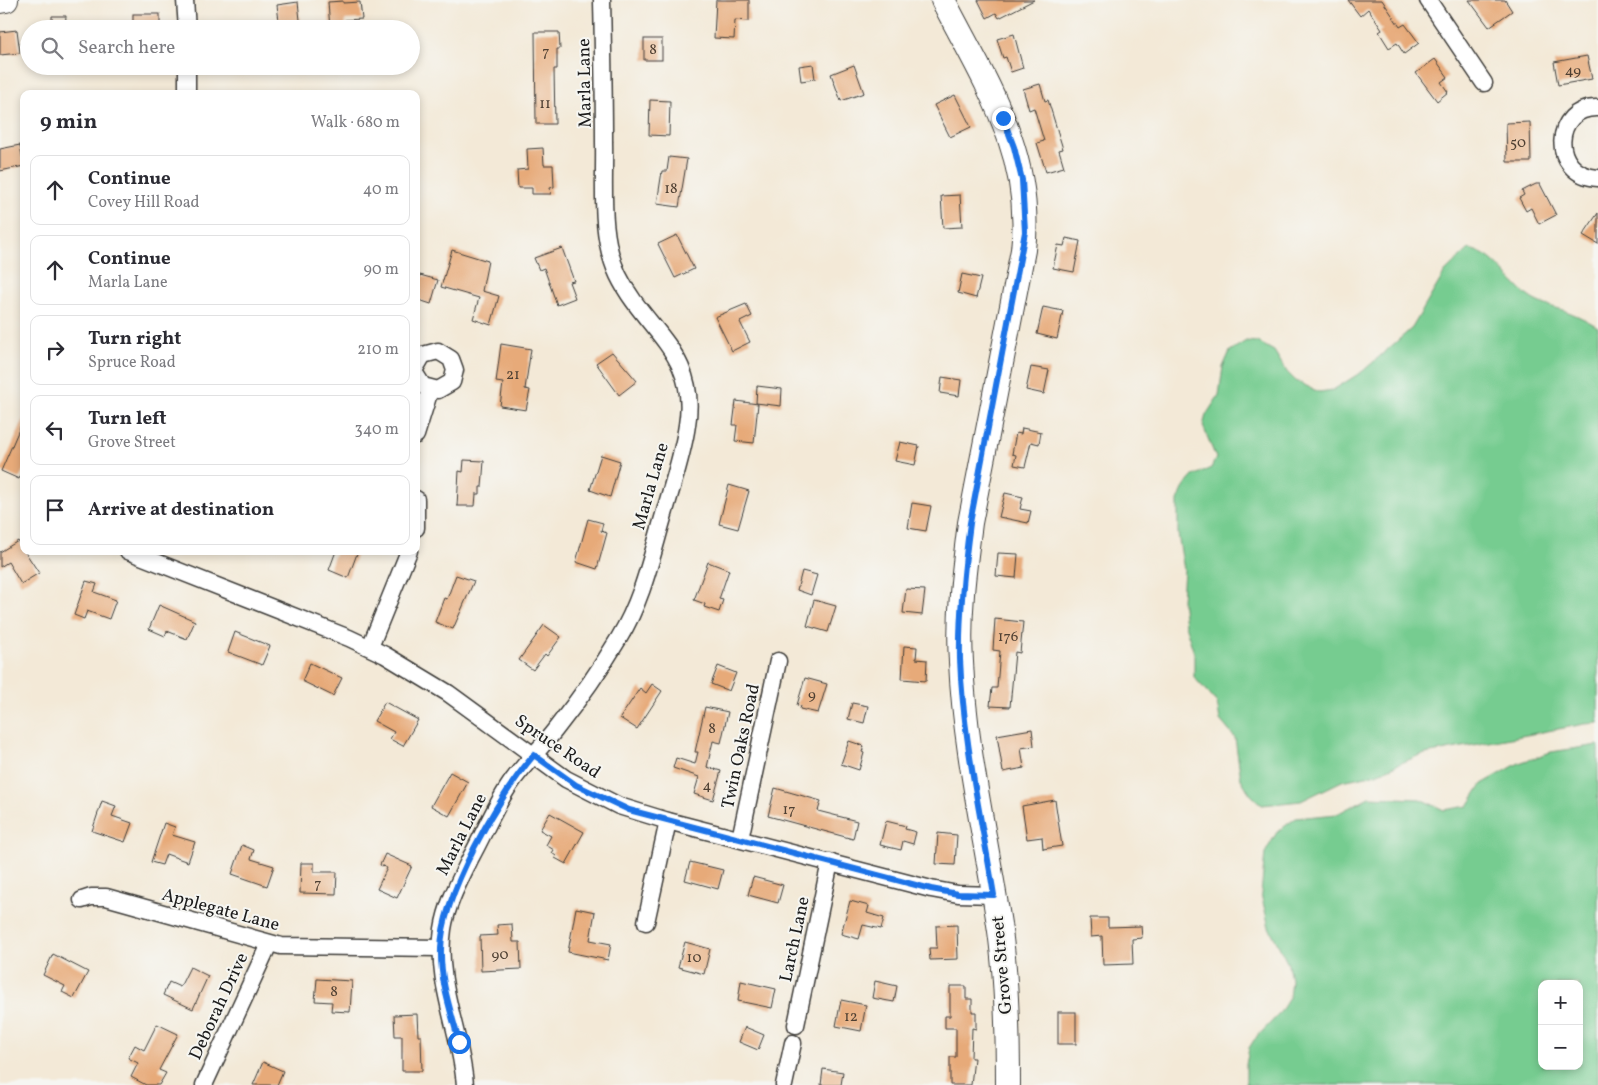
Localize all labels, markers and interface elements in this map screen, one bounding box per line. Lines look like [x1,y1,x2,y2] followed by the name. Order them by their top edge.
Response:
[20,20,420,75] search box
[38,34,66,62] icon: search
[78,35,175,61] text: Search here
[572,38,599,128] street label: Marla Lane
[649,40,657,61] house number: 8
[542,42,550,63] house number: 7
[1565,61,1581,82] house number: 49
[539,94,551,115] house number: 11
[992,107,1015,130] route end
[40,108,97,137] text: 9 min
[311,112,400,134] text: Walk · 680 m
[1510,133,1526,154] house number: 50
[88,166,171,192] text: Continue
[41,176,69,204] icon: ahead
[363,179,399,201] text: 40 m
[664,179,678,200] house number: 18
[88,192,200,214] text: Covey Hill Road
[88,246,171,272] text: Continue
[41,256,69,284] icon: ahead
[363,259,399,281] text: 90 m
[88,272,168,294] text: Marla Lane
[88,326,181,352] text: Turn right
[41,336,69,364] icon: right
[357,339,399,361] text: 210 m
[88,352,176,374] text: Spruce Road
[506,365,520,386] house number: 21
[88,406,167,432] text: Turn left
[41,416,69,444] icon: left
[355,419,399,441] text: 340 m
[88,432,176,454] text: Grove Street
[627,440,676,533] street label: Marla Lane
[41,496,69,524] icon: arrive
[88,497,274,523] text: Arrive at destination
[998,627,1018,648] house number: 176
[716,681,767,811] street label: Twin Oaks Road
[808,685,816,706] house number: 9
[509,709,605,785] street label: Spruce Road
[708,719,716,740] house number: 8
[703,776,712,797] house number: 4
[431,789,494,880] street label: Marla Lane
[782,800,796,821] house number: 17
[314,874,322,895] house number: 7
[159,883,282,938] street label: Applegate Lane
[774,894,817,984] street label: Larch Lane
[986,915,1019,1015] street label: Grove Street
[491,945,509,966] house number: 90
[687,948,701,969] house number: 10
[184,949,255,1064] street label: Deborah Drive
[1538,980,1583,1070] map controls
[1538,980,1583,1025] button: +
[330,982,338,1003] house number: 8
[844,1007,858,1028] house number: 12
[1538,1025,1583,1070] button: −
[448,1031,471,1054] route start

